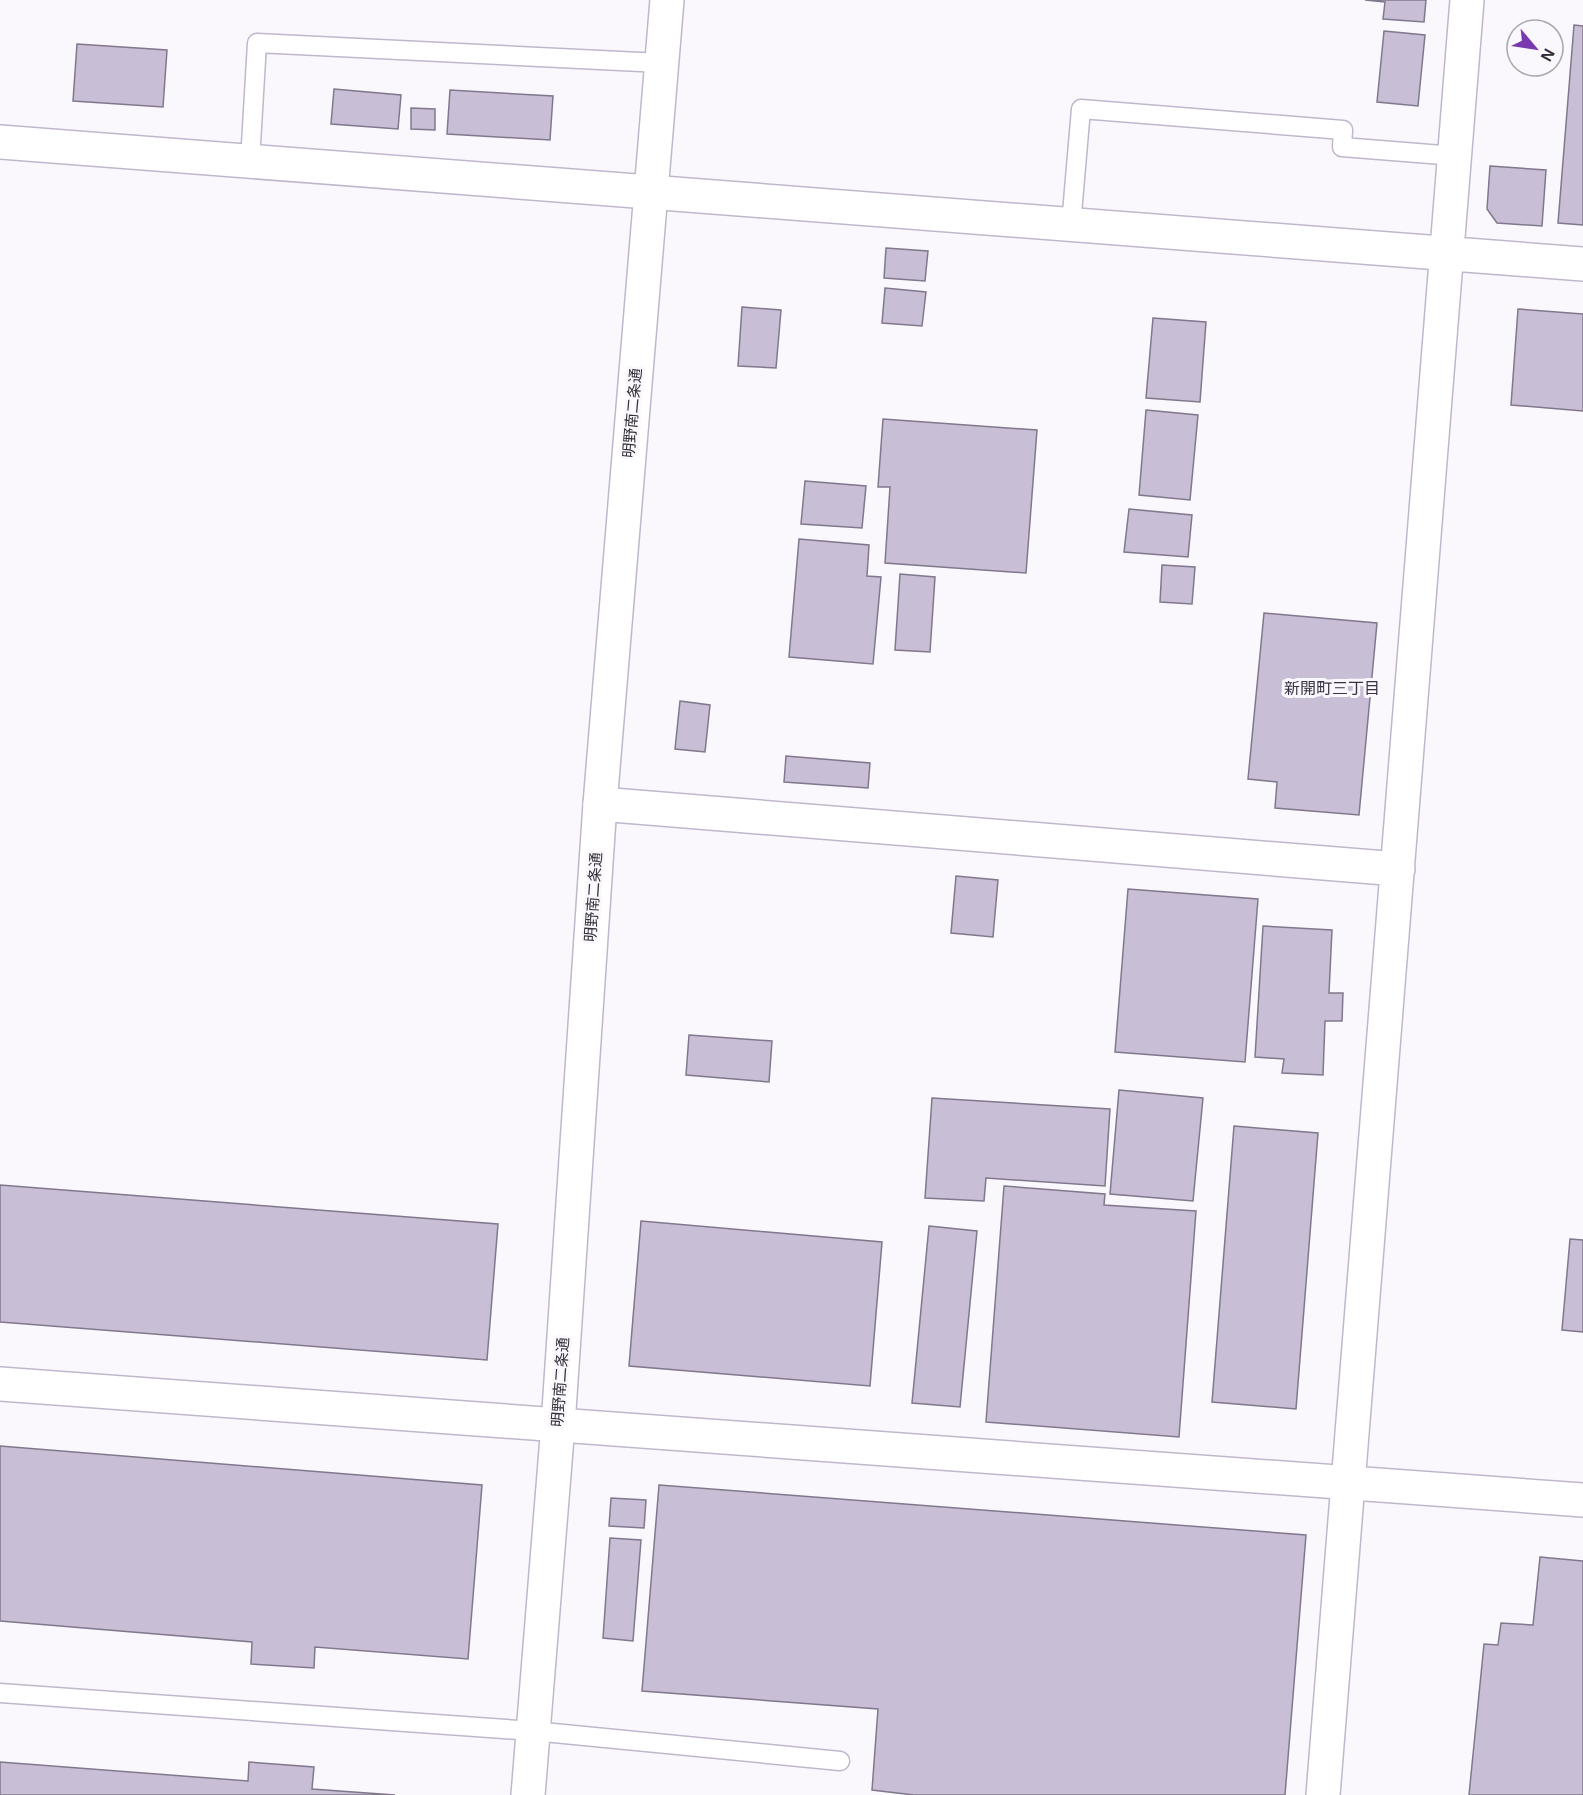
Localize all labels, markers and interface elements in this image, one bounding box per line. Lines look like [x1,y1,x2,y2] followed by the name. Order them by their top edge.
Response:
[1505,18,1565,78] north arrow
[1537,46,1558,64] text: N
[620,367,644,459] street label: 明野南二条通
[1284,680,1380,697] district label: 新開町三丁目
[581,852,605,942] street label: 明野南二条通
[548,1337,572,1427] street label: 明野南二条通

